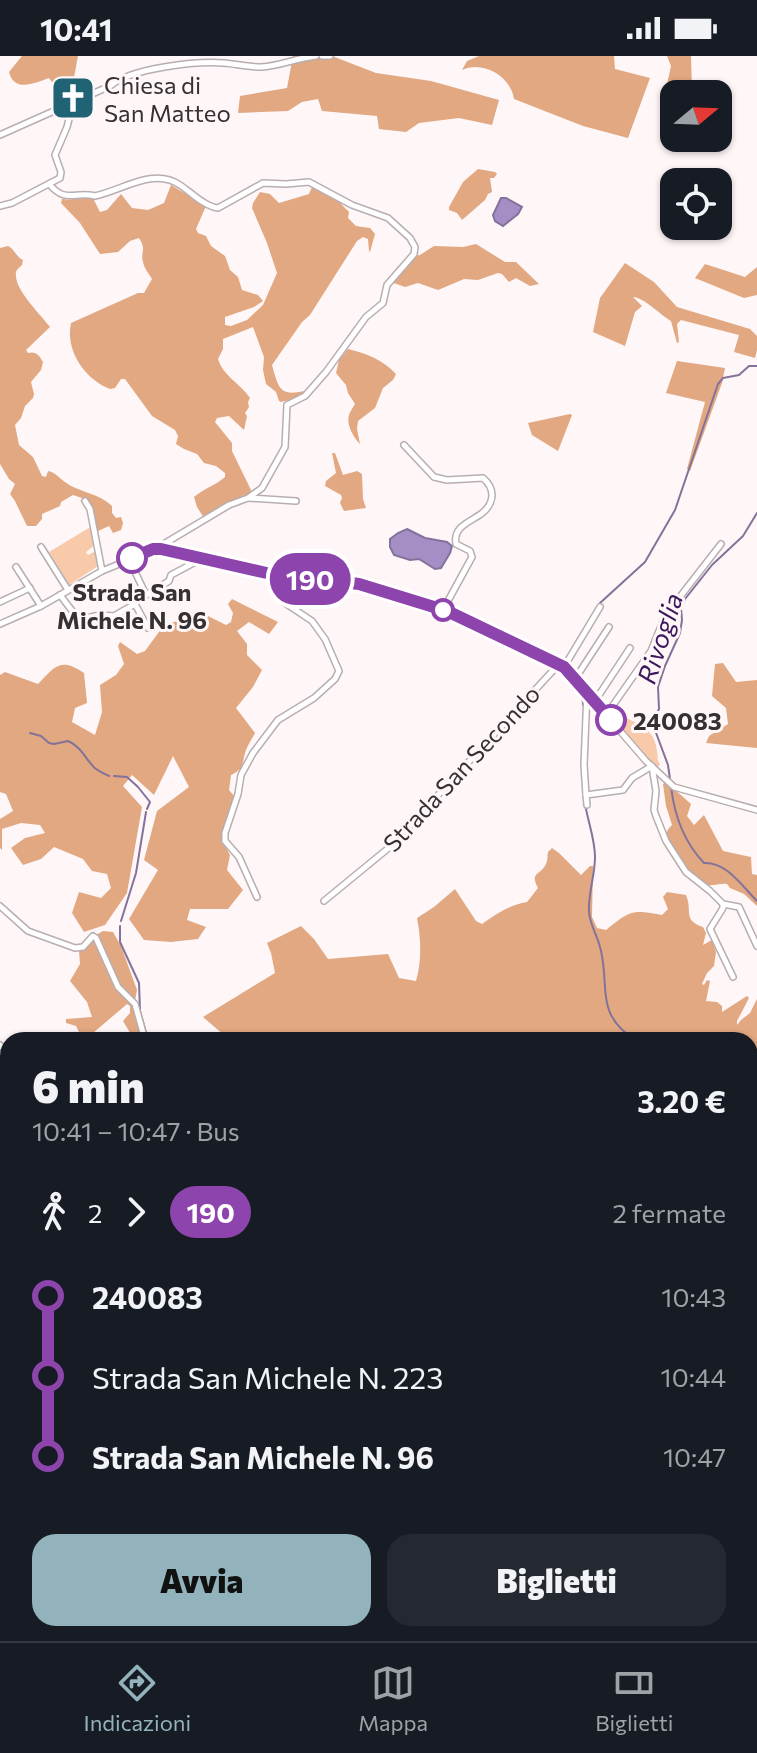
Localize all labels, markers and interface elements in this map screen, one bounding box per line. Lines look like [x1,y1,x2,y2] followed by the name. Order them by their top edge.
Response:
[40,10,113,47] text: 10:41
[104,70,231,127] place label: Chiesa di San Matteo
[49,74,97,122] church icon: Chiesa di San Matteo
[660,80,732,152] north arrow
[660,80,732,240] map controls
[660,168,732,240] button: locate
[117,543,147,573] marker: Strada San Michele N. 96
[264,553,356,605] line badge: 190
[286,562,334,596] text: 190
[57,577,207,634] place label: Strada San Michele N. 96
[630,589,688,687] water label: Rivoglia
[432,599,454,621] unlabelled marker
[377,679,545,857] street label: Strada San Secondo
[596,705,626,735] marker: 240083
[633,706,722,735] place label: 240083
[32,1058,145,1112] text: 6 min
[637,1082,726,1119] text: 3.20 €
[32,1115,240,1146] text: 10:41 – 10:47 · Bus
[32,1190,76,1234] icon: walk
[114,1190,158,1234] icon: forward
[186,1195,235,1229] text: 190
[88,1197,102,1228] text: 2
[612,1197,726,1228] text: 2 fermate
[92,1278,203,1315] text: 240083
[661,1281,726,1312] text: 10:43
[92,1358,443,1395] text: Strada San Michele N. 223
[661,1361,726,1392] text: 10:44
[92,1438,434,1475] text: Strada San Michele N. 96
[663,1441,726,1472] text: 10:47
[32,1534,371,1626] button: Avvia
[387,1534,726,1626] button: Biglietti
[84,1661,191,1736] tab: Indicazioni
[358,1661,428,1736] tab: Mappa
[595,1661,673,1736] tab: Biglietti

